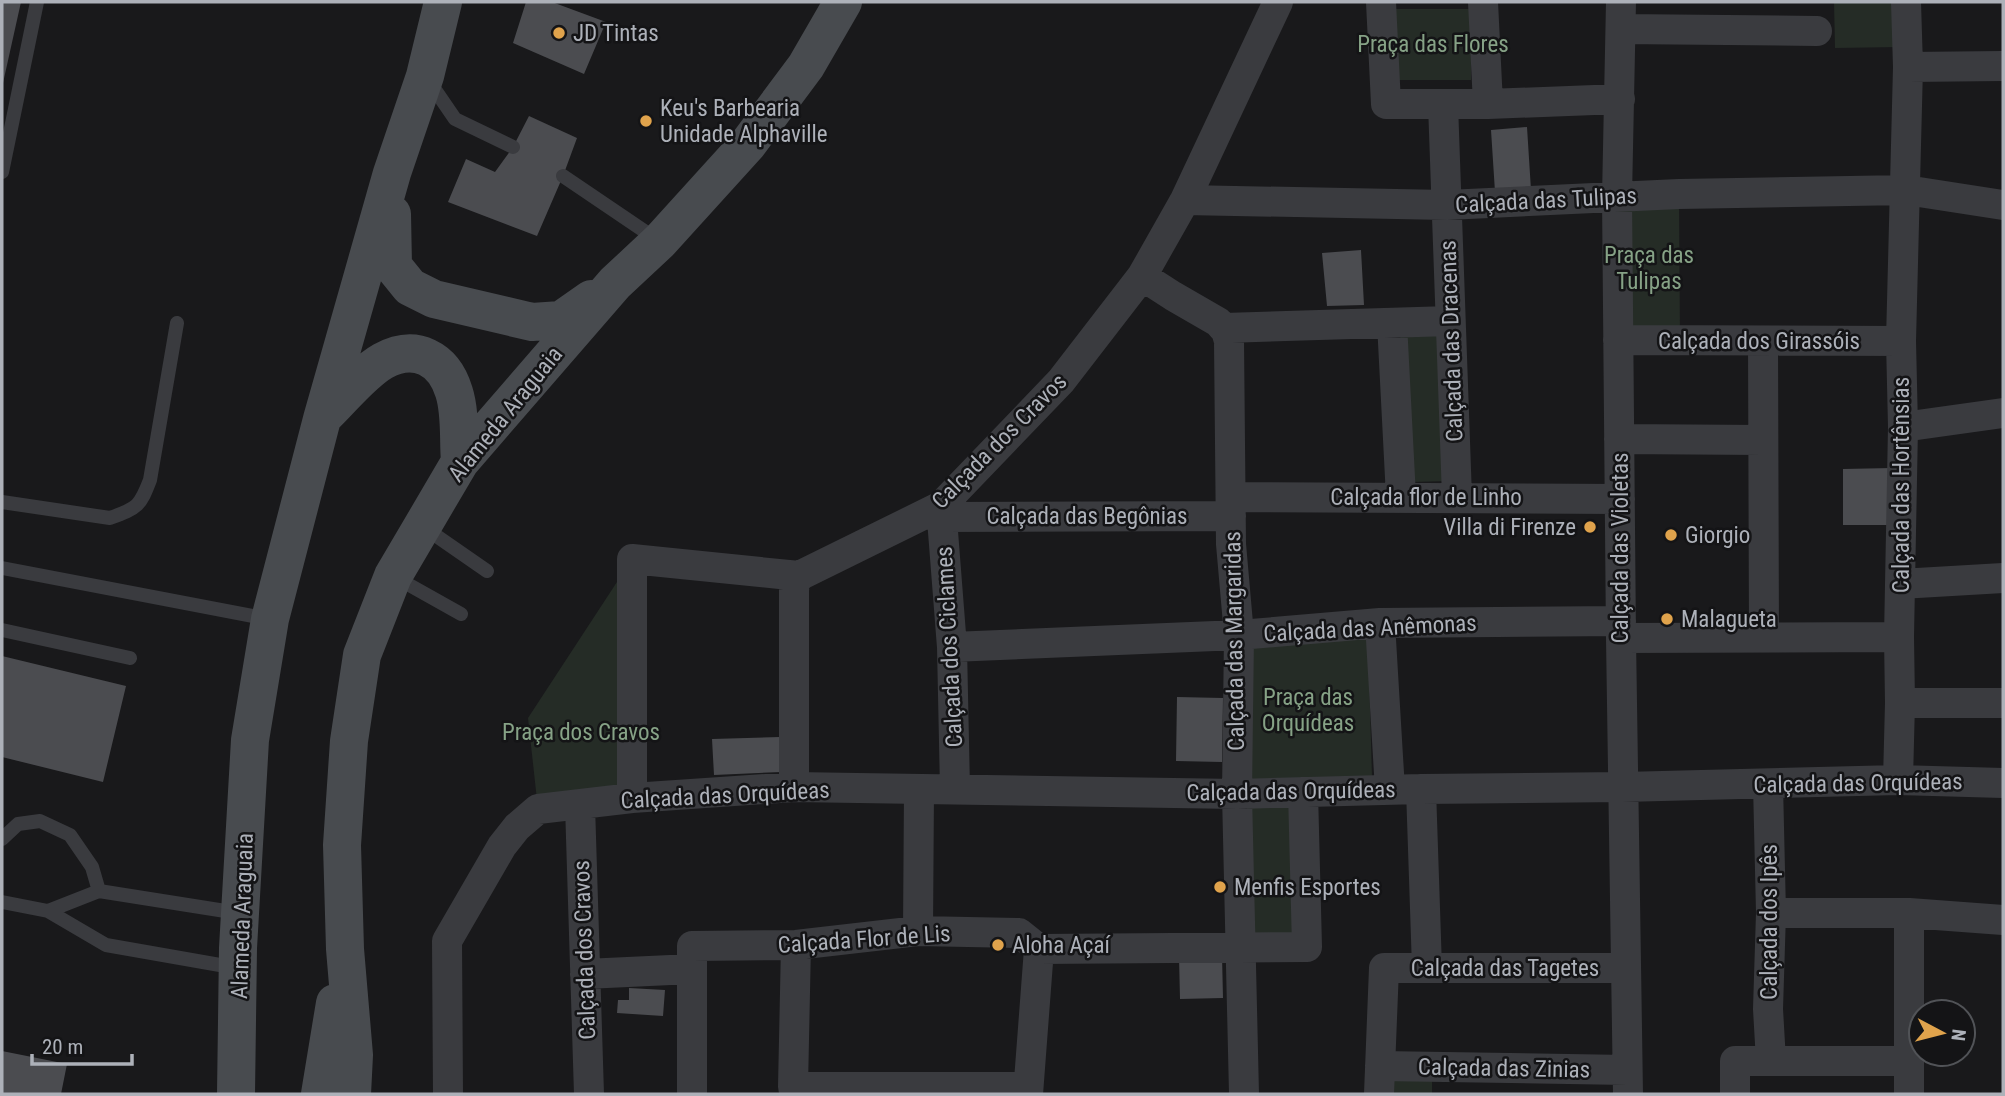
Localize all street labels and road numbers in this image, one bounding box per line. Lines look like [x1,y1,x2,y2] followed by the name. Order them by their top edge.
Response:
[1455,182,1638,219] street label: Calçada das Tulipas
[1434,240,1469,442] street label: Calçada das Dracenas
[1658,328,1860,355] street label: Calçada dos Girassóis
[443,341,568,487] street label: Alameda Araguaia
[926,368,1072,514] street label: Calçada dos Cravos
[1888,377,1915,593] street label: Calçada das Hortênsias
[1607,453,1634,643] street label: Calçada das Violetas
[1330,484,1522,511] street label: Calçada flor de Linho
[986,503,1188,530] street label: Calçada das Begônias
[1219,531,1250,751] street label: Calçada das Margaridas
[931,546,968,748] street label: Calçada dos Ciclames
[1263,609,1477,648] street label: Calçada das Anêmonas
[1753,768,1963,799] street label: Calçada das Orquídeas
[1186,776,1396,807] street label: Calçada das Orquídeas
[620,777,830,814] street label: Calçada das Orquídeas
[226,833,259,999] street label: Alameda Araguaia
[1756,844,1783,1000] street label: Calçada dos Ipês
[568,860,601,1040] street label: Calçada dos Cravos
[777,920,951,959] street label: Calçada Flor de Lis
[1411,955,1599,982] street label: Calçada das Tagetes
[1418,1054,1590,1083] street label: Calçada das Zinias

